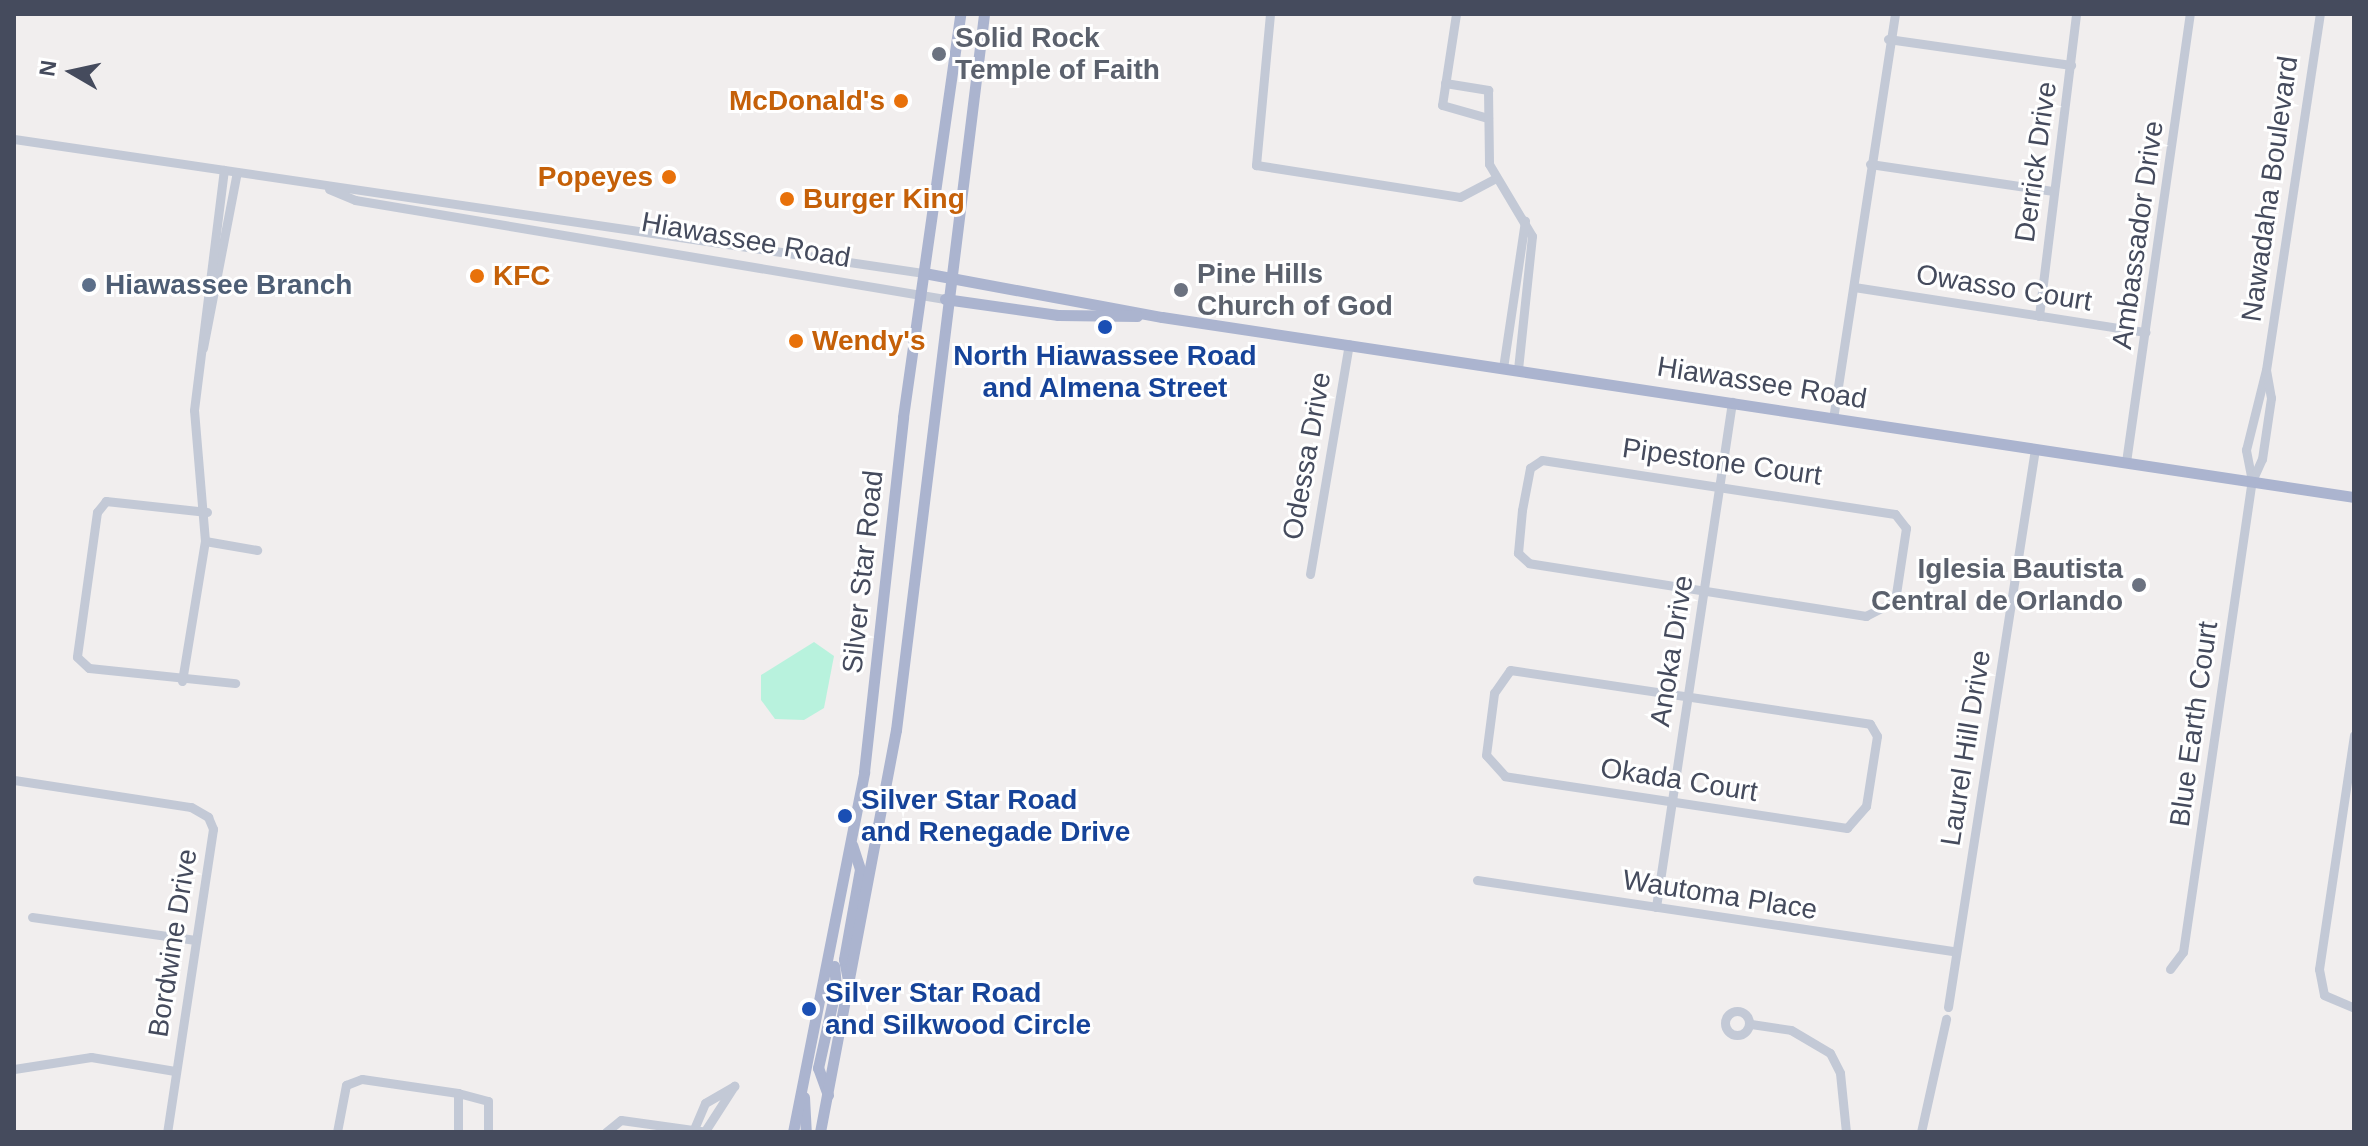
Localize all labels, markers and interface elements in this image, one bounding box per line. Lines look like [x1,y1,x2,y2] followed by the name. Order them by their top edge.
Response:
[955,21,1160,87] place label: Solid Rock Temple of Faith
[32,32,112,112] north arrow
[930,45,948,63] marker: Solid Rock Temple of Faith
[2235,54,2305,324] street label: Nawadaha Boulevard
[34,58,61,78] text: N
[2008,80,2064,244] street label: Derrick Drive
[729,84,885,118] place label: McDonald's
[892,92,910,110] marker: McDonald's
[2105,119,2171,351] street label: Ambassador Drive
[538,160,653,194] place label: Popeyes
[660,168,678,186] marker: Popeyes
[803,182,965,216] place label: Burger King
[778,190,796,208] marker: Burger King
[639,205,853,275] street label: Hiawassee Road
[1197,257,1393,323] place label: Pine Hills Church of God
[1914,258,2094,318] street label: Owasso Court
[493,259,551,293] place label: KFC
[468,267,486,285] marker: KFC
[105,268,352,302] place label: Hiawassee Branch
[80,276,98,294] marker: Hiawassee Branch
[1172,281,1190,299] marker: Pine Hills Church of God
[1096,318,1114,336] marker: North Hiawassee Road and Almena Street
[812,324,926,358] place label: Wendy's
[787,332,805,350] marker: Wendy's
[953,339,1257,405] place label: North Hiawassee Road and Almena Street
[1655,350,1869,416] street label: Hiawassee Road
[1276,370,1338,542] street label: Odessa Drive
[1620,431,1824,493] street label: Pipestone Court
[836,469,890,675] street label: Silver Star Road
[1871,552,2123,618] place label: Iglesia Bautista Central de Orlando
[1643,573,1701,729] street label: Anoka Drive
[2130,576,2148,594] marker: Iglesia Bautista Central de Orlando
[2163,619,2225,829] street label: Blue Earth Court
[1934,648,1998,848] street label: Laurel Hill Drive
[1598,751,1760,809] street label: Okada Court
[861,783,1130,849] place label: Silver Star Road and Renegade Drive
[836,807,854,825] marker: Silver Star Road and Renegade Drive
[142,847,204,1039] street label: Bordwine Drive
[1620,863,1820,927] street label: Wautoma Place
[825,976,1091,1042] place label: Silver Star Road and Silkwood Circle
[800,1000,818,1018] marker: Silver Star Road and Silkwood Circle

